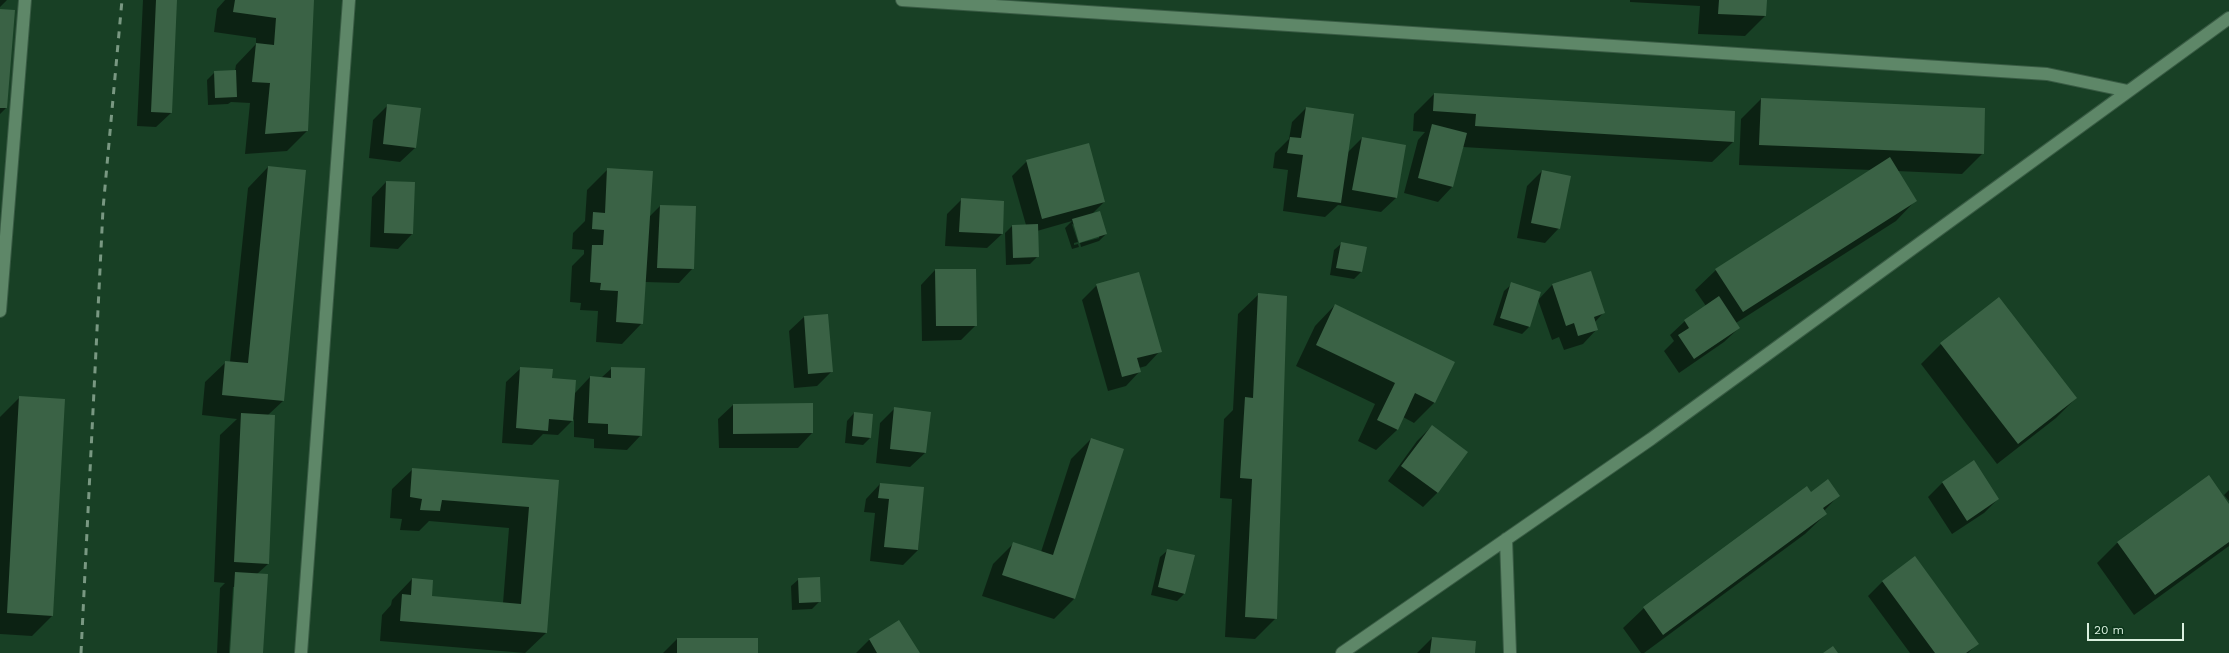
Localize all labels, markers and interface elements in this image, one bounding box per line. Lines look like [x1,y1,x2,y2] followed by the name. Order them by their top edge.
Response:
[2089,615,2186,641] scale bar
[2094,623,2124,637] text: 20 m

